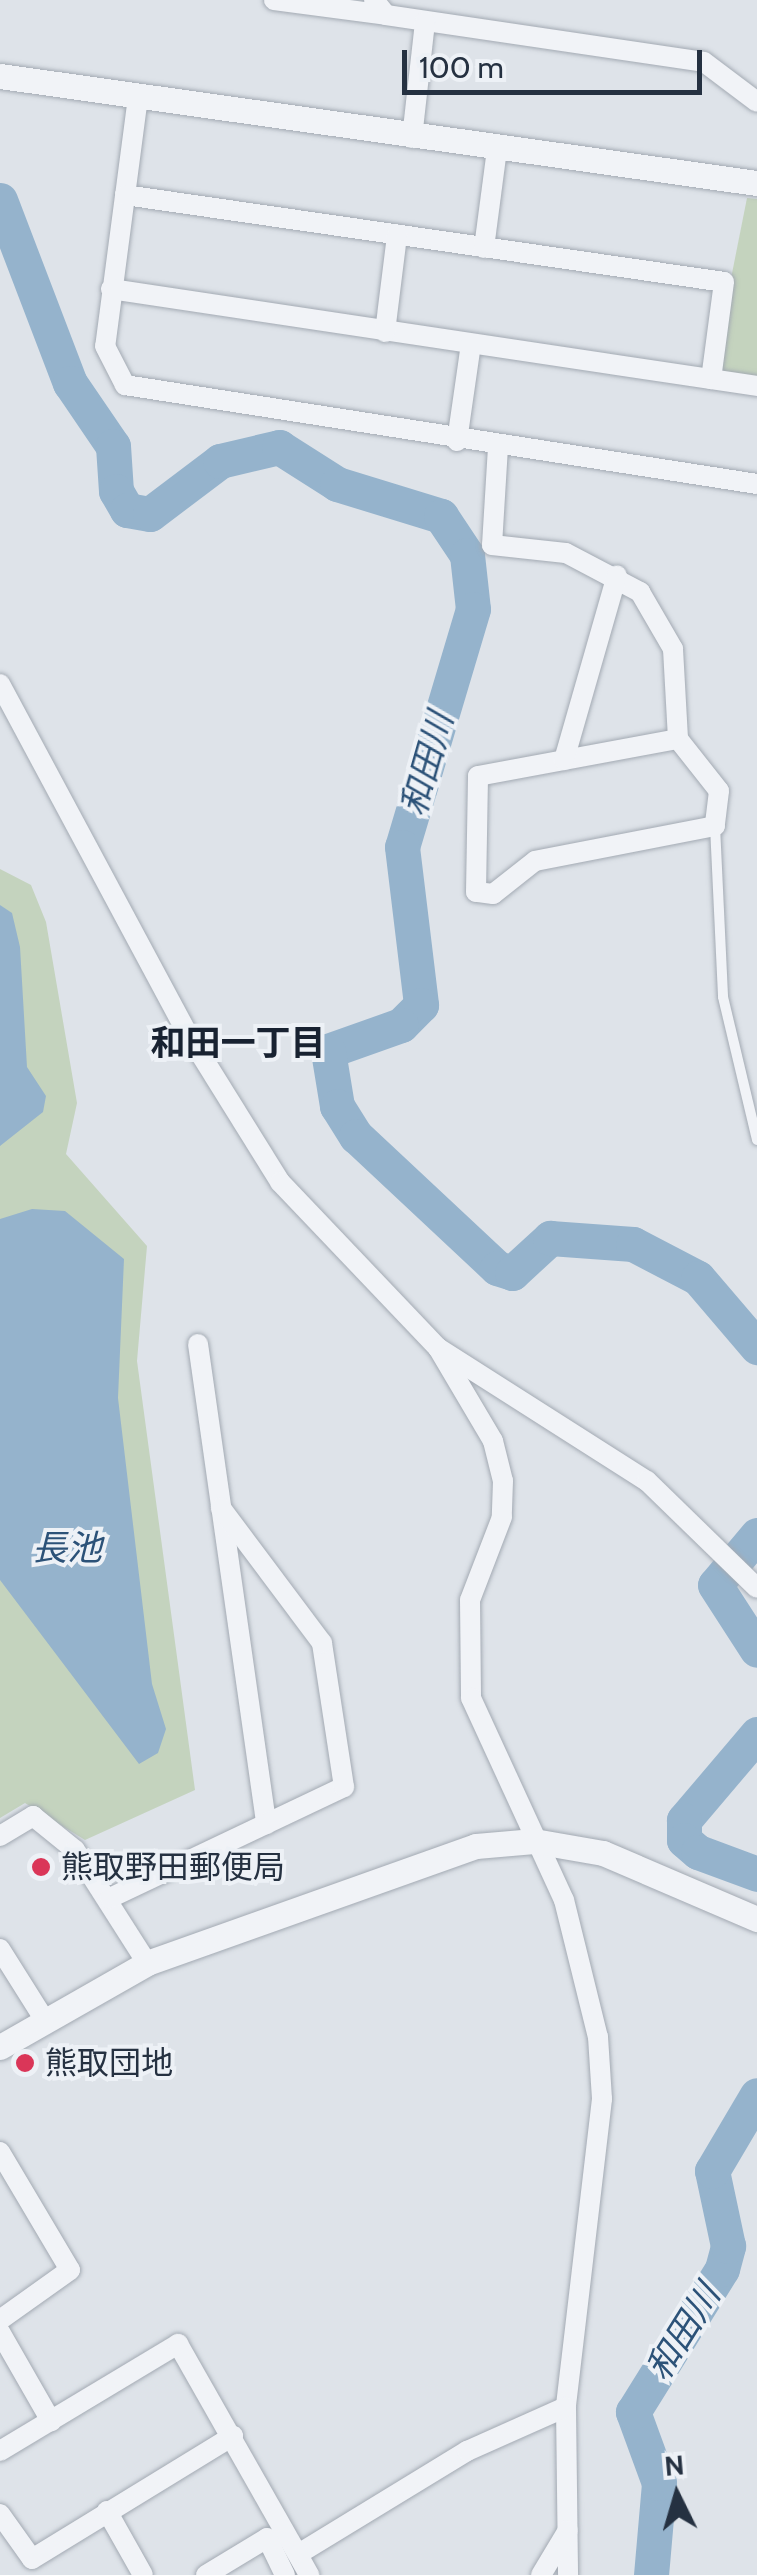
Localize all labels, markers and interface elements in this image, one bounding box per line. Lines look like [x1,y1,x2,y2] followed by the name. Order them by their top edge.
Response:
[407,30,707,92] scale bar
[419,49,504,86] text: 100 m
[392,708,462,820] water label: 和田川
[151,1022,325,1064] district label: 和田一丁目
[32,1527,102,1569] water label: 長池
[61,1848,285,1886] place label: 熊取野田郵便局
[30,1856,52,1878] marker: 熊取野田郵便局
[45,2044,173,2082] place label: 熊取団地
[14,2052,36,2074] marker: 熊取団地
[637,2276,729,2388] water label: 和田川
[627,2445,727,2545] north arrow
[663,2447,686,2483] text: N

